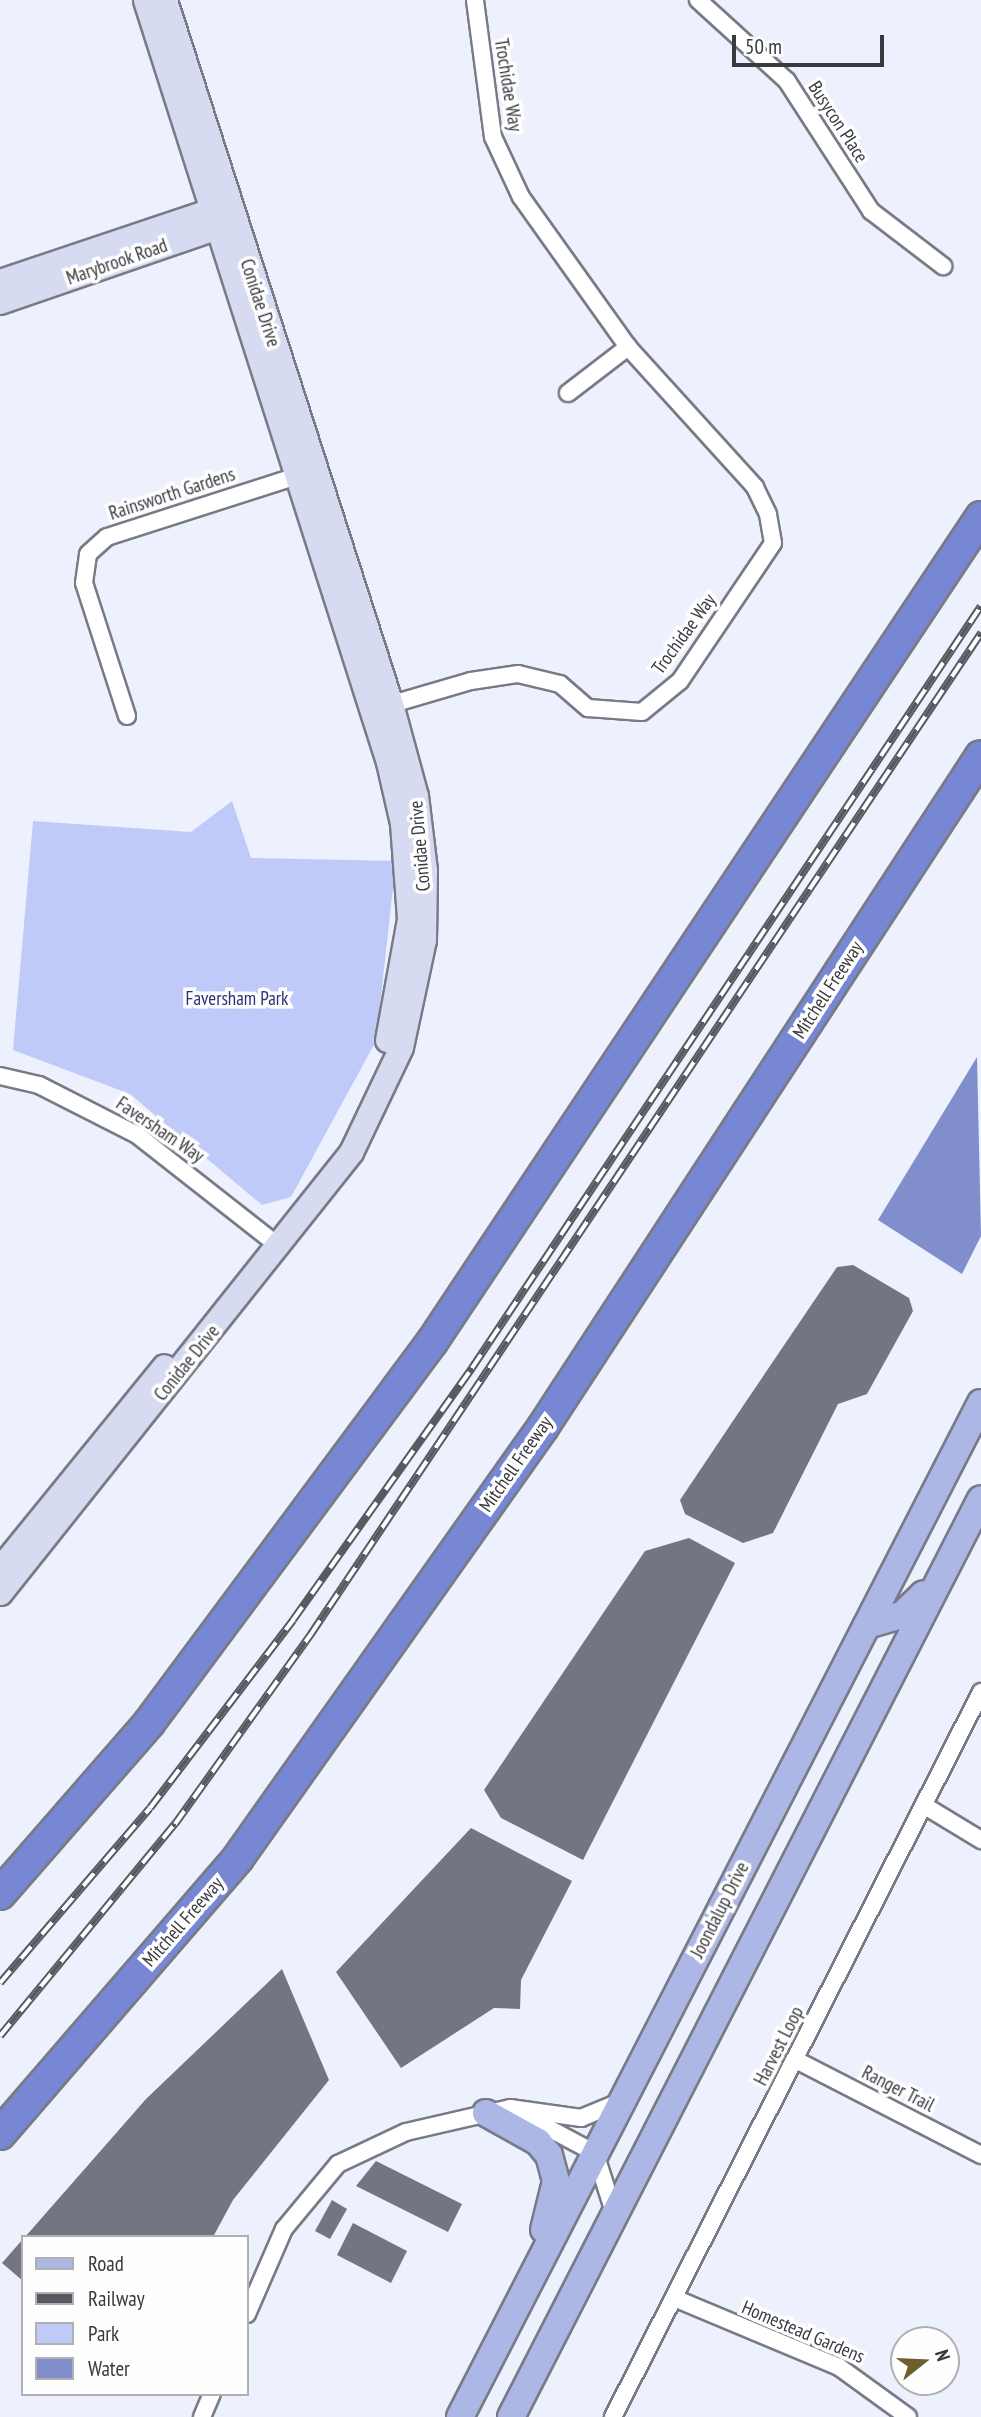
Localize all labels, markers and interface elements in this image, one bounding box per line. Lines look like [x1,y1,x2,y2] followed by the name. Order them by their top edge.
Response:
[736,21,888,65] scale bar
[745,33,782,60] text: 50 m
[489,37,527,133] street label: Trochidae Way
[803,77,873,167] street label: Busycon Place
[63,234,171,290] street label: Marybrook Road
[235,256,285,350] street label: Conidae Drive
[106,463,238,525] street label: Rainsworth Gardens
[647,589,721,679] street label: Trochidae Way
[405,800,435,892] street label: Conidae Drive
[788,937,868,1043] street label: Mitchell Freeway
[186,988,288,1010] park label: Faversham Park
[112,1092,208,1168] street label: Faversham Way
[149,1320,225,1406] street label: Conidae Drive
[475,1412,557,1516] street label: Mitchell Freeway
[686,1858,754,1962] street label: Joondalup Drive
[138,1872,228,1972] street label: Mitchell Freeway
[749,2003,809,2089] street label: Harvest Loop
[858,2061,938,2117] street label: Ranger Trail
[21,2235,248,2396] legend
[88,2250,124,2277] text: Road
[88,2285,145,2312] text: Railway
[738,2296,868,2368] street label: Homestead Gardens
[88,2320,119,2347] text: Park
[890,2326,960,2396] north arrow
[930,2347,956,2364] text: N
[88,2355,130,2382] text: Water

